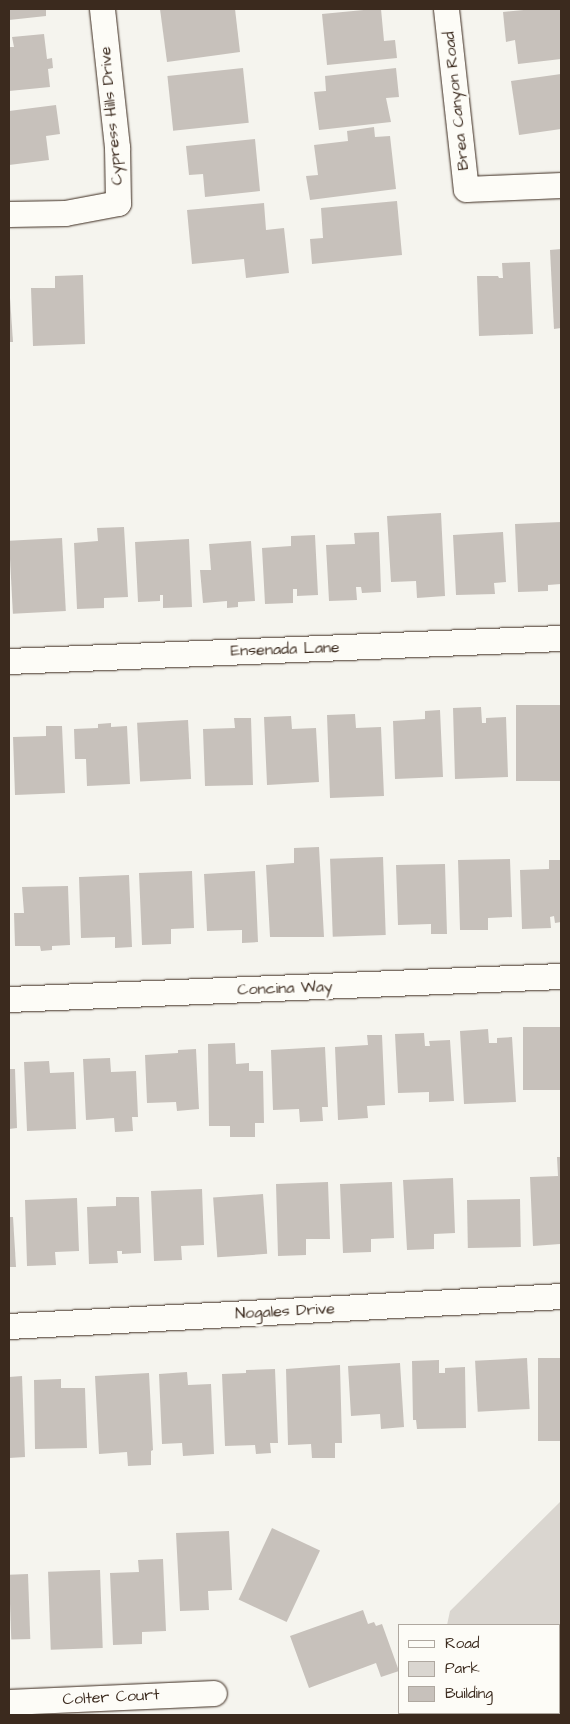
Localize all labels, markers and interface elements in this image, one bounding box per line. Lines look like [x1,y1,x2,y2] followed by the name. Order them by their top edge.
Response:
[439,30,473,172] street label: Brea Canyon Road
[95,46,127,186] street label: Cypress Hills Drive
[230,638,340,660] street label: Ensenada Lane
[237,977,333,999] street label: Concina Way
[235,1299,335,1323] street label: Nogales Drive
[398,1624,560,1714] legend
[445,1633,479,1654] text: Road
[445,1658,480,1679] text: Park
[445,1683,493,1704] text: Building
[62,1685,160,1709] street label: Colter Court

